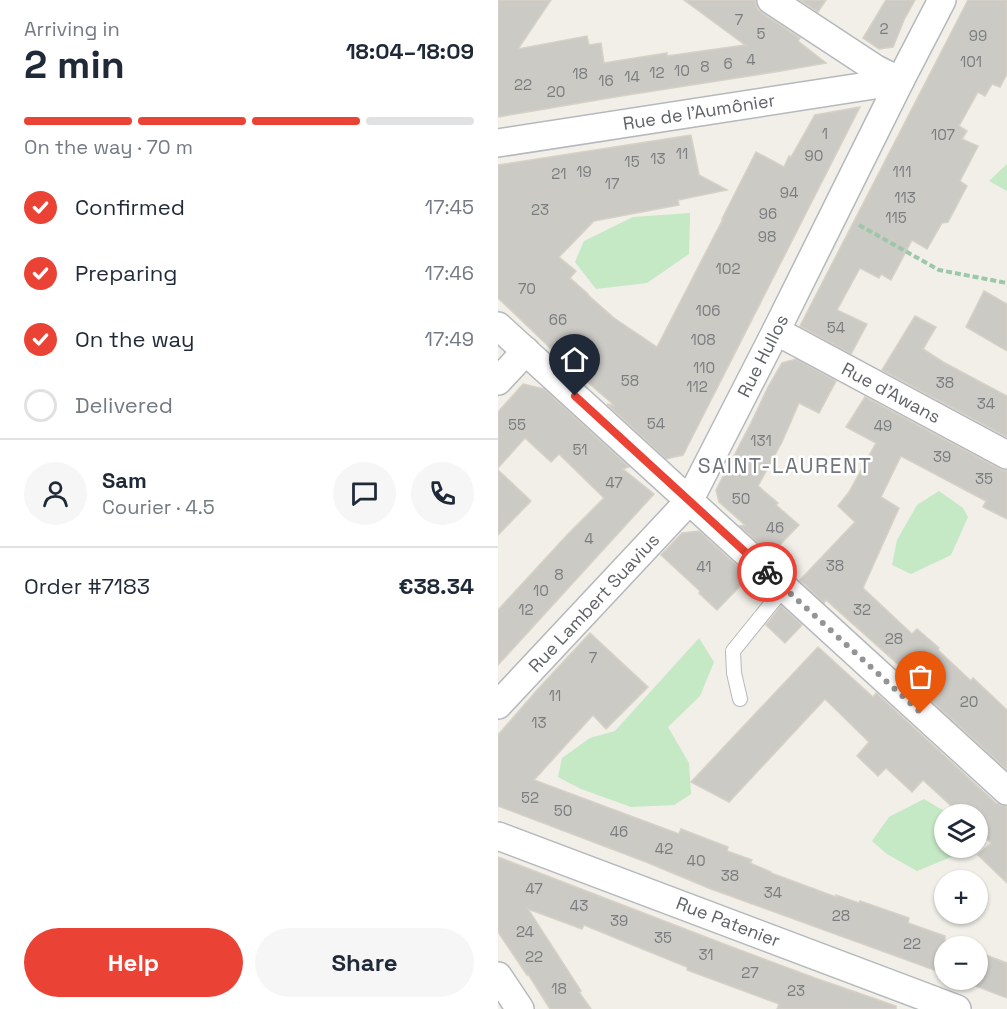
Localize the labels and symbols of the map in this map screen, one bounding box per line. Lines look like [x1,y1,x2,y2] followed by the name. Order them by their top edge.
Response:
[735,10,743,29] house number: 7
[879,19,889,38] house number: 2
[757,24,766,43] house number: 5
[969,26,987,45] house number: 99
[746,50,756,69] house number: 4
[960,52,982,71] house number: 101
[723,54,733,73] house number: 6
[700,57,710,76] house number: 8
[674,61,690,80] house number: 10
[649,63,665,82] house number: 12
[572,64,588,83] house number: 18
[624,67,640,86] house number: 14
[598,71,614,90] house number: 16
[514,75,532,94] house number: 22
[547,82,565,101] house number: 20
[621,88,777,135] street label: Rue de l'Aumônier
[822,124,828,143] house number: 1
[931,125,955,144] house number: 107
[676,144,688,163] house number: 11
[805,146,823,165] house number: 90
[650,149,666,168] house number: 13
[624,152,640,171] house number: 15
[576,162,592,181] house number: 19
[893,162,911,181] house number: 111
[551,164,567,183] house number: 21
[605,174,619,193] house number: 17
[780,183,798,202] house number: 94
[894,188,916,207] house number: 113
[531,200,549,219] house number: 23
[759,204,777,223] house number: 96
[885,208,907,227] house number: 115
[758,227,776,246] house number: 98
[716,259,740,278] house number: 102
[518,279,536,298] house number: 70
[695,301,721,320] house number: 106
[549,310,567,329] house number: 66
[732,310,793,401] street label: Rue Hullos
[827,318,845,337] house number: 54
[690,330,716,349] house number: 108
[549,334,600,396] pin
[838,357,945,428] street label: Rue d'Awans
[693,358,715,377] house number: 110
[621,371,639,390] house number: 58
[936,373,954,392] house number: 38
[686,377,708,396] house number: 112
[977,394,995,413] house number: 34
[647,414,665,433] house number: 54
[508,415,526,434] house number: 55
[874,416,892,435] house number: 49
[750,431,772,450] house number: 131
[572,440,588,459] house number: 51
[933,447,951,466] house number: 39
[698,452,872,479] district label: SAINT-LAURENT
[975,469,993,488] house number: 35
[605,473,623,492] house number: 47
[732,489,750,508] house number: 50
[766,518,784,537] house number: 46
[523,528,664,677] street label: Rue Lambert Suavius
[584,529,594,548] house number: 4
[737,542,797,602] courier
[826,556,844,575] house number: 38
[696,557,712,576] house number: 41
[554,565,564,584] house number: 8
[533,581,549,600] house number: 10
[518,600,534,619] house number: 12
[853,600,871,619] house number: 32
[885,629,903,648] house number: 28
[589,648,597,667] house number: 7
[895,651,946,713] pin
[549,686,561,705] house number: 11
[960,692,978,711] house number: 20
[531,713,547,732] house number: 13
[521,788,539,807] house number: 52
[554,801,572,820] house number: 50
[610,822,628,841] house number: 46
[655,839,673,858] house number: 42
[687,851,706,870] house number: 40
[721,866,739,885] house number: 38
[525,879,543,898] house number: 47
[764,883,782,902] house number: 34
[673,891,784,952] street label: Rue Patenier
[570,896,588,915] house number: 43
[832,906,850,925] house number: 28
[610,911,628,930] house number: 39
[516,922,534,941] house number: 24
[654,928,672,947] house number: 35
[903,934,921,953] house number: 22
[698,945,714,964] house number: 31
[525,947,543,966] house number: 22
[741,963,759,982] house number: 27
[551,979,567,998] house number: 18
[787,981,805,1000] house number: 23

